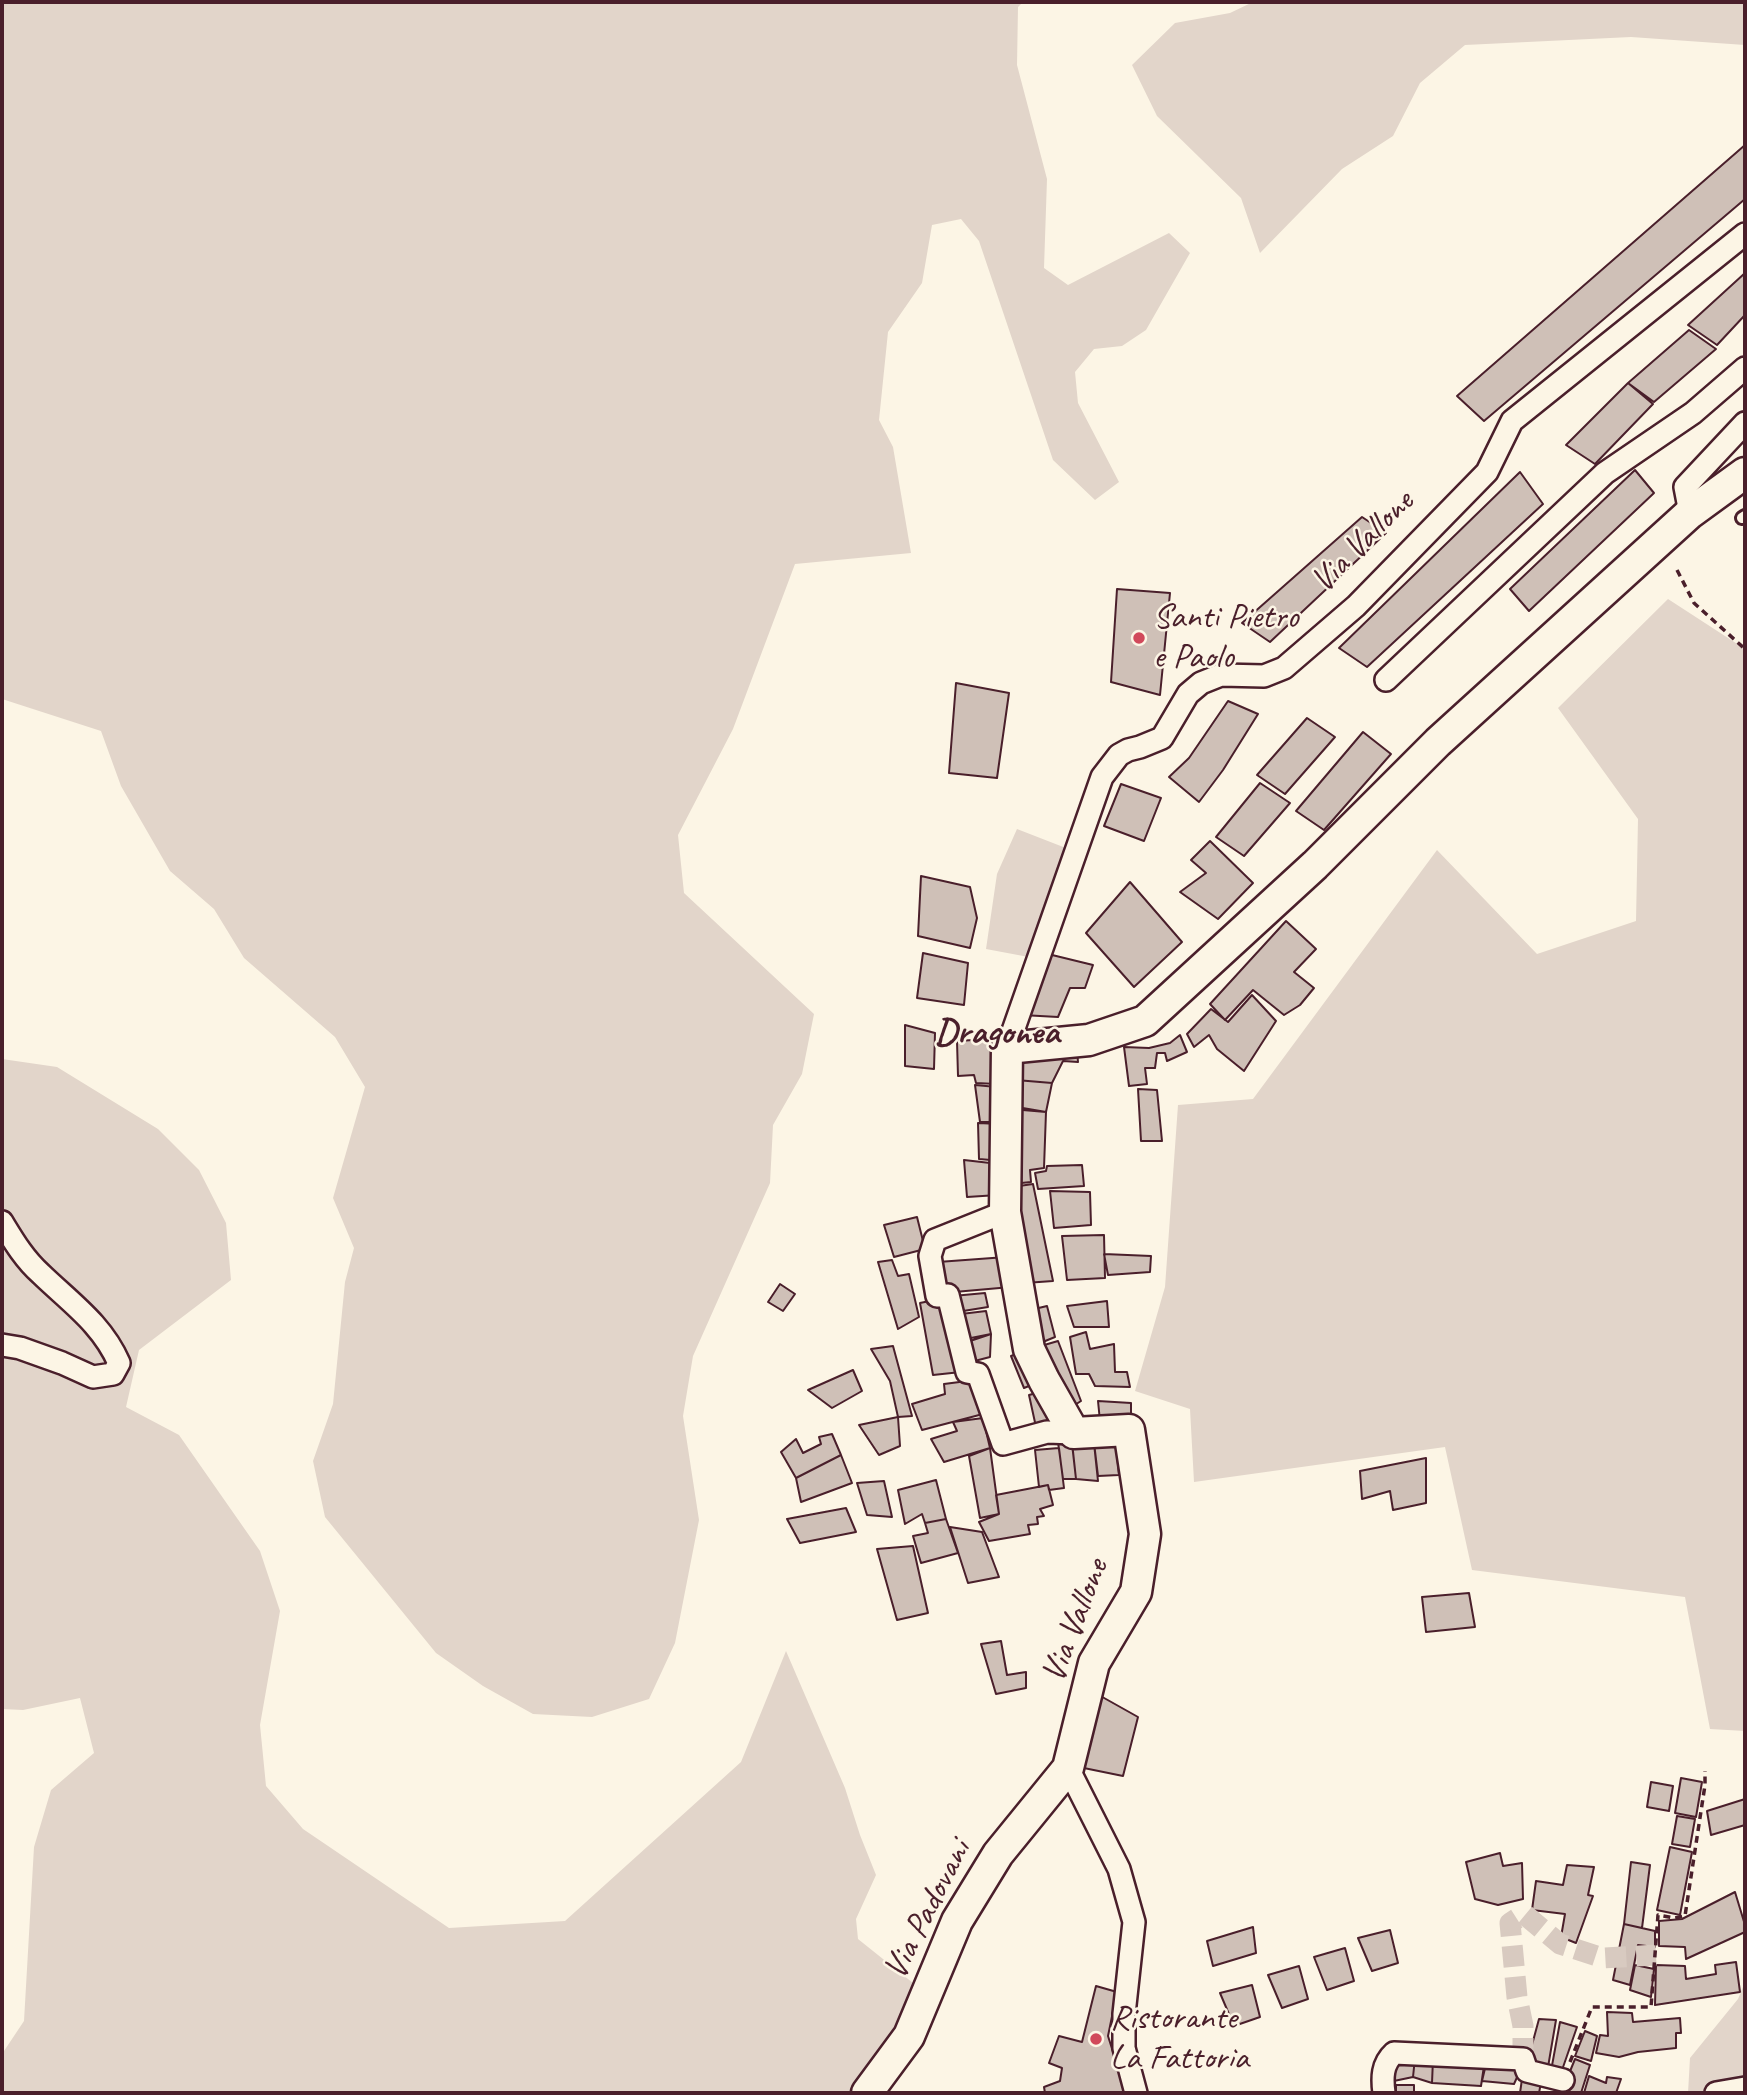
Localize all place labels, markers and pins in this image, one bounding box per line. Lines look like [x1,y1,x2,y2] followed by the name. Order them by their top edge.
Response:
[1153,597,1298,679] place label: Santi Pietro e Paolo
[1131,630,1147,646] marker: Santi Pietro e Paolo
[1110,1998,1249,2080] place label: Ristorante La Fattoria
[1088,2031,1104,2047] marker: Ristorante La Fattoria

